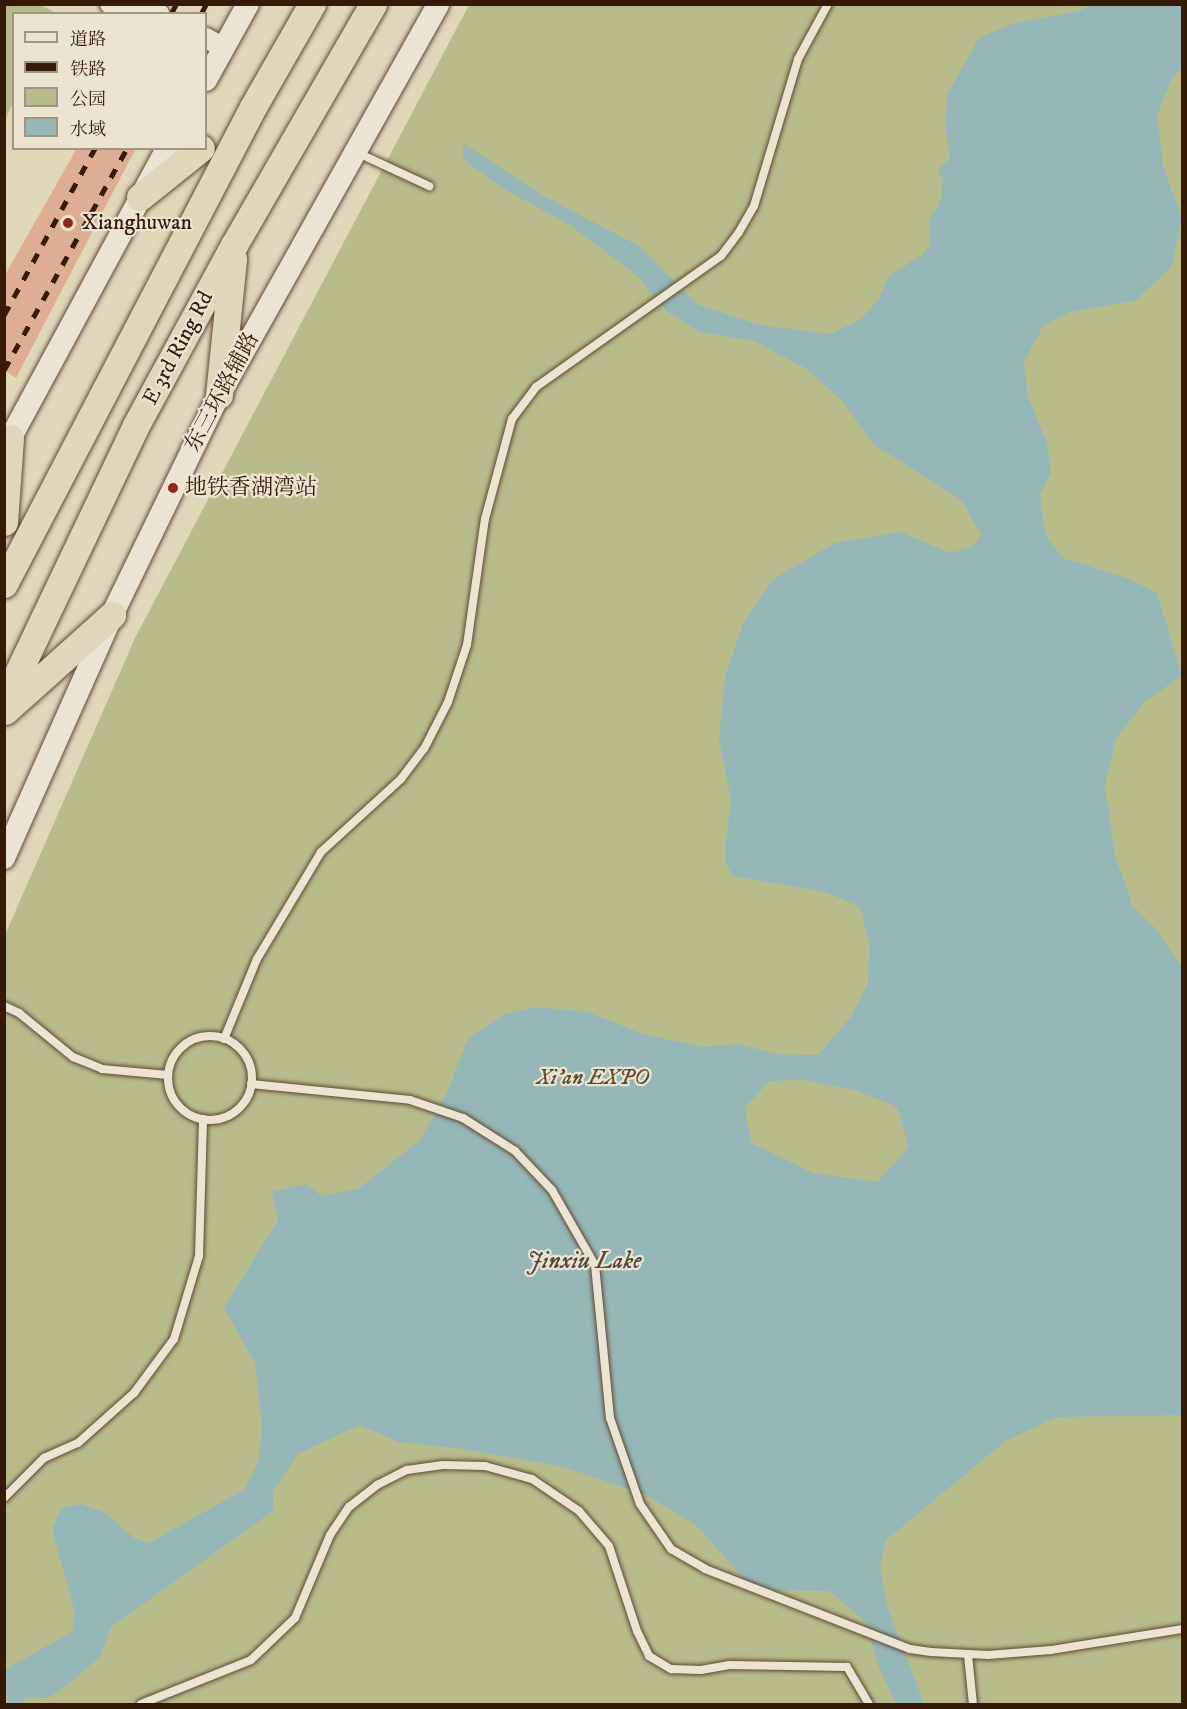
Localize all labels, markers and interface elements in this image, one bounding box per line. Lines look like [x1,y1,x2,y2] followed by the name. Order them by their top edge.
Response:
[12,12,207,150] legend
[70,29,106,51] text: 道路
[70,59,106,81] text: 铁路
[70,89,106,111] text: 公园
[70,119,106,141] text: 水域
[82,210,192,236] place label: Xianghuwan
[59,214,77,232] marker: Xianghuwan
[137,287,219,409] street label: E 3rd Ring Rd
[179,328,265,456] street label: 东三环路辅路
[185,475,317,501] place label: 地铁香湖湾站
[166,481,180,495] marker: 地铁香湖湾站
[537,1065,649,1091] park label: Xi'an EXPO
[527,1248,641,1276] water label: Jinxiu Lake

